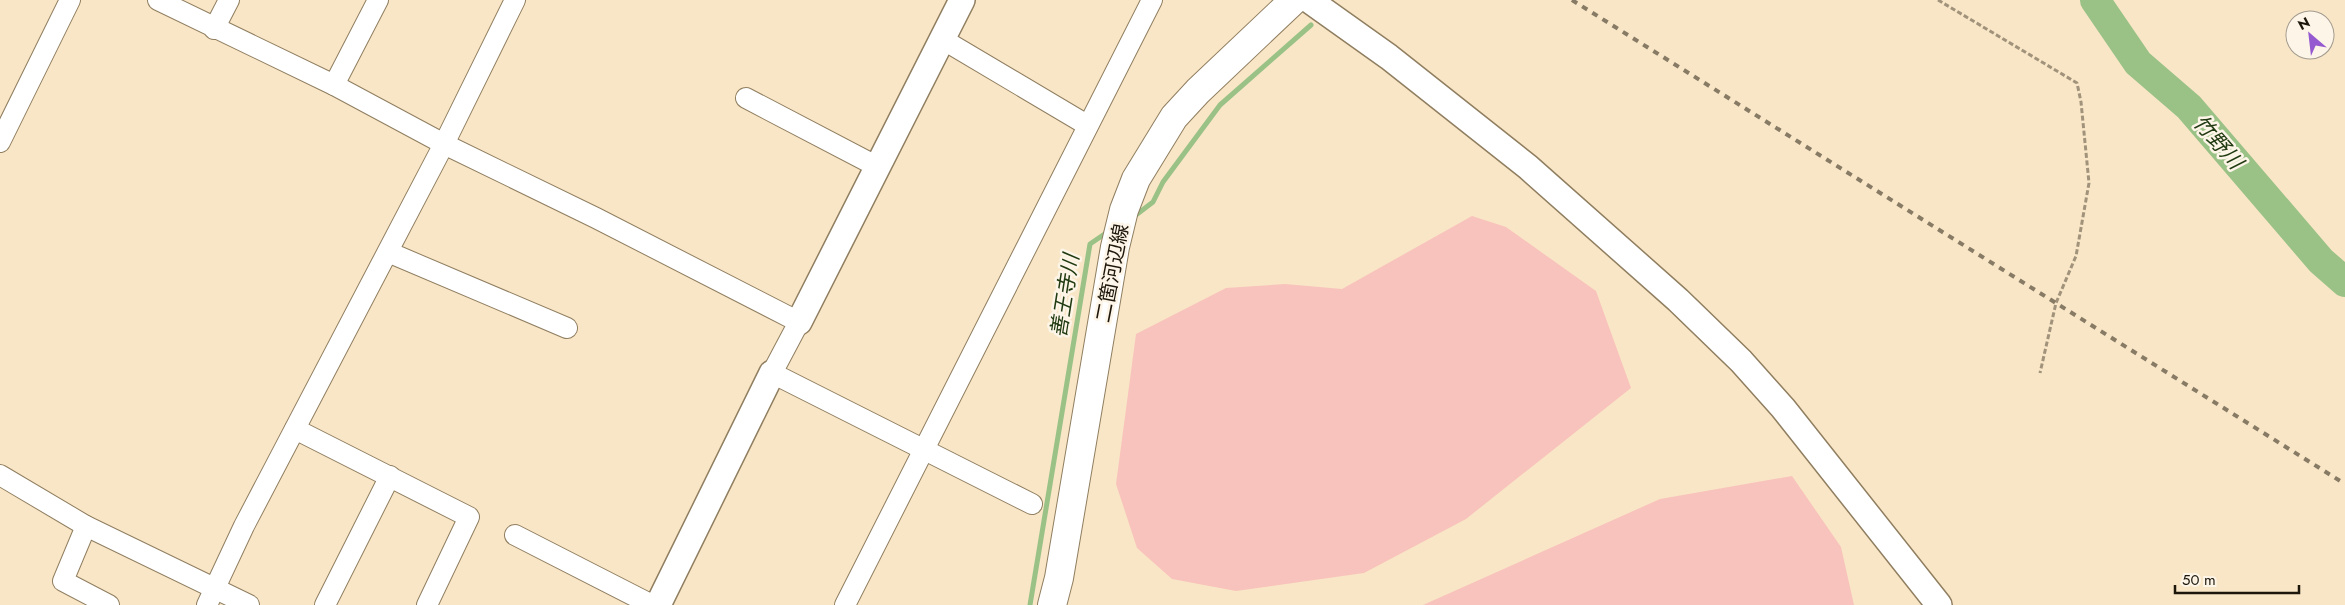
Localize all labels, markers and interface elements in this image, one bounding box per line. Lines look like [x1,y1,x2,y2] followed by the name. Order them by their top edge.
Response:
[2285,10,2335,60] north arrow
[2294,12,2314,35] text: N
[2186,108,2251,177] water label: 竹野川
[1089,221,1136,325] street label: 二箇河辺線
[1044,250,1087,340] water label: 善王寺川
[2175,562,2299,594] scale bar
[2182,569,2216,591] text: 50 m

